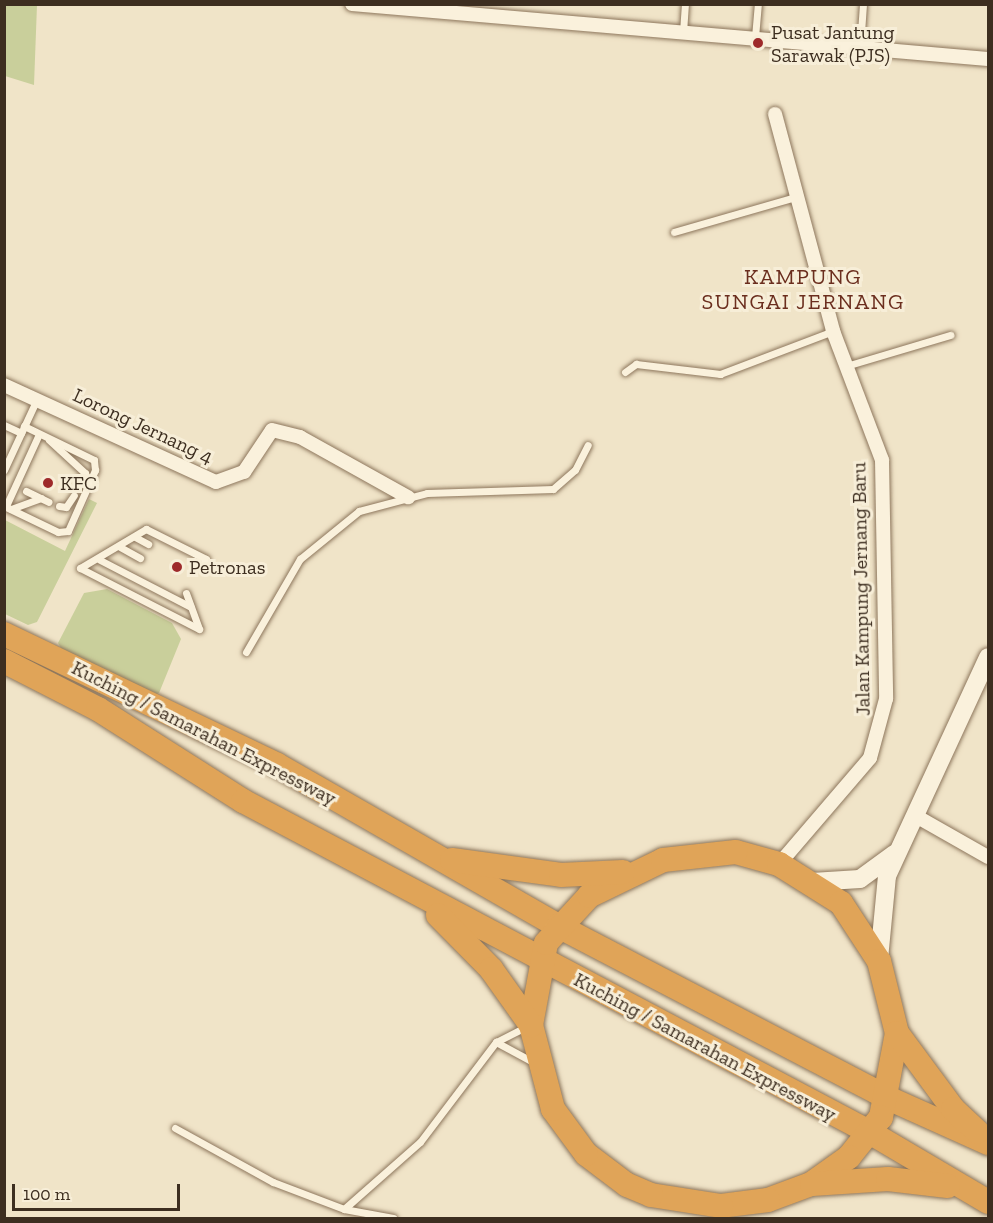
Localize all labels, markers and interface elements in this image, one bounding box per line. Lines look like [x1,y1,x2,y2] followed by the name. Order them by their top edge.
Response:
[771,20,895,67] place label: Pusat Jantung Sarawak (PJS)
[749,34,767,52] marker: Pusat Jantung Sarawak (PJS)
[701,263,905,314] district label: KAMPUNG SUNGAI JERNANG
[69,383,217,469] street label: Lorong Jernang 4
[847,462,875,716] street label: Jalan Kampung Jernang Baru
[60,471,97,495] place label: KFC
[41,476,55,490] marker: KFC
[189,555,265,579] place label: Petronas
[170,560,184,574] marker: Petronas
[68,656,340,810] street label: Kuching / Samarahan Expressway
[570,968,840,1126] street label: Kuching / Samarahan Expressway
[15,1172,183,1210] scale bar
[23,1183,70,1205] text: 100 m

